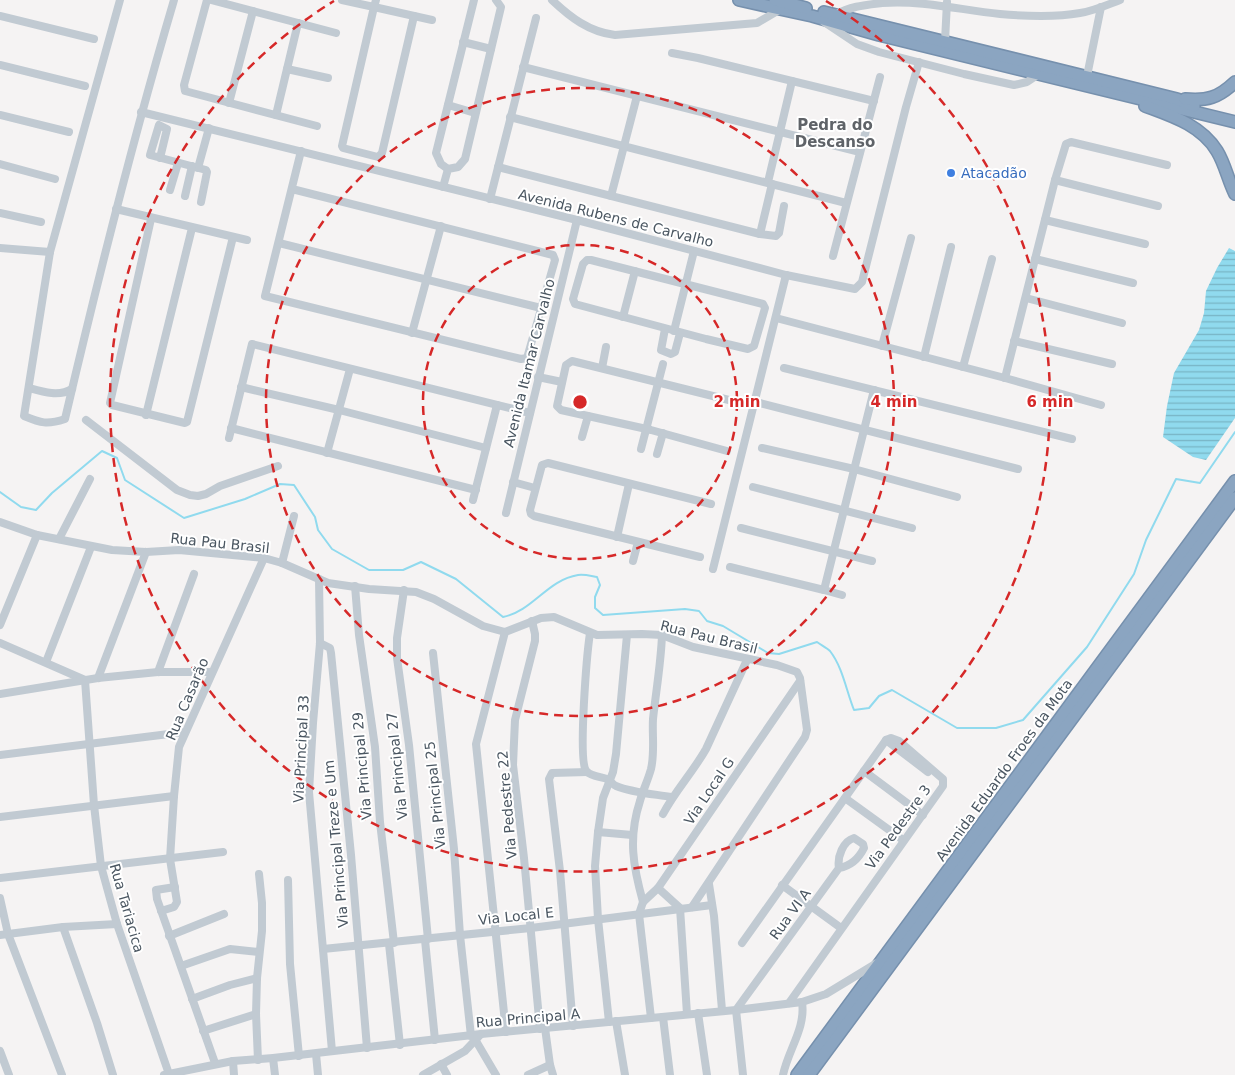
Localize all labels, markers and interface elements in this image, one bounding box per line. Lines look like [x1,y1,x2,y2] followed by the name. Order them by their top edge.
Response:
[795,116,875,151] district label: Pedra do Descanso
[961,165,1027,181] place label: Atacadão
[945,167,957,179] marker: Atacadão
[517,186,715,250] street label: Avenida Rubens de Carvalho
[500,277,558,449] street label: Avenida Itamar Carvalho
[571,393,589,411] centre of rings
[713,393,761,411] text: 2 min
[870,393,918,411] text: 4 min
[1026,393,1074,411] text: 6 min
[170,530,270,556] street label: Rua Pau Brasil
[659,617,759,657] street label: Rua Pau Brasil
[162,655,212,743] street label: Rua Casarão
[933,676,1075,864] street label: Avenida Eduardo Froes da Mota
[290,695,312,803] street label: Via Principal 33
[349,711,375,821] street label: Via Principal 29
[383,711,411,821] street label: Via Principal 27
[421,740,449,850] street label: Via Principal 25
[494,750,520,860] street label: Via Pedestre 22
[681,754,737,828] street label: Via Local G
[321,760,351,928] street label: Via Principal Treze e Um
[862,782,934,872] street label: Via Pedestre 3
[107,862,147,954] street label: Rua Tariacica
[766,885,814,942] street label: Rua VI A
[477,904,555,928] street label: Via Local E
[475,1005,581,1031] street label: Rua Principal A

